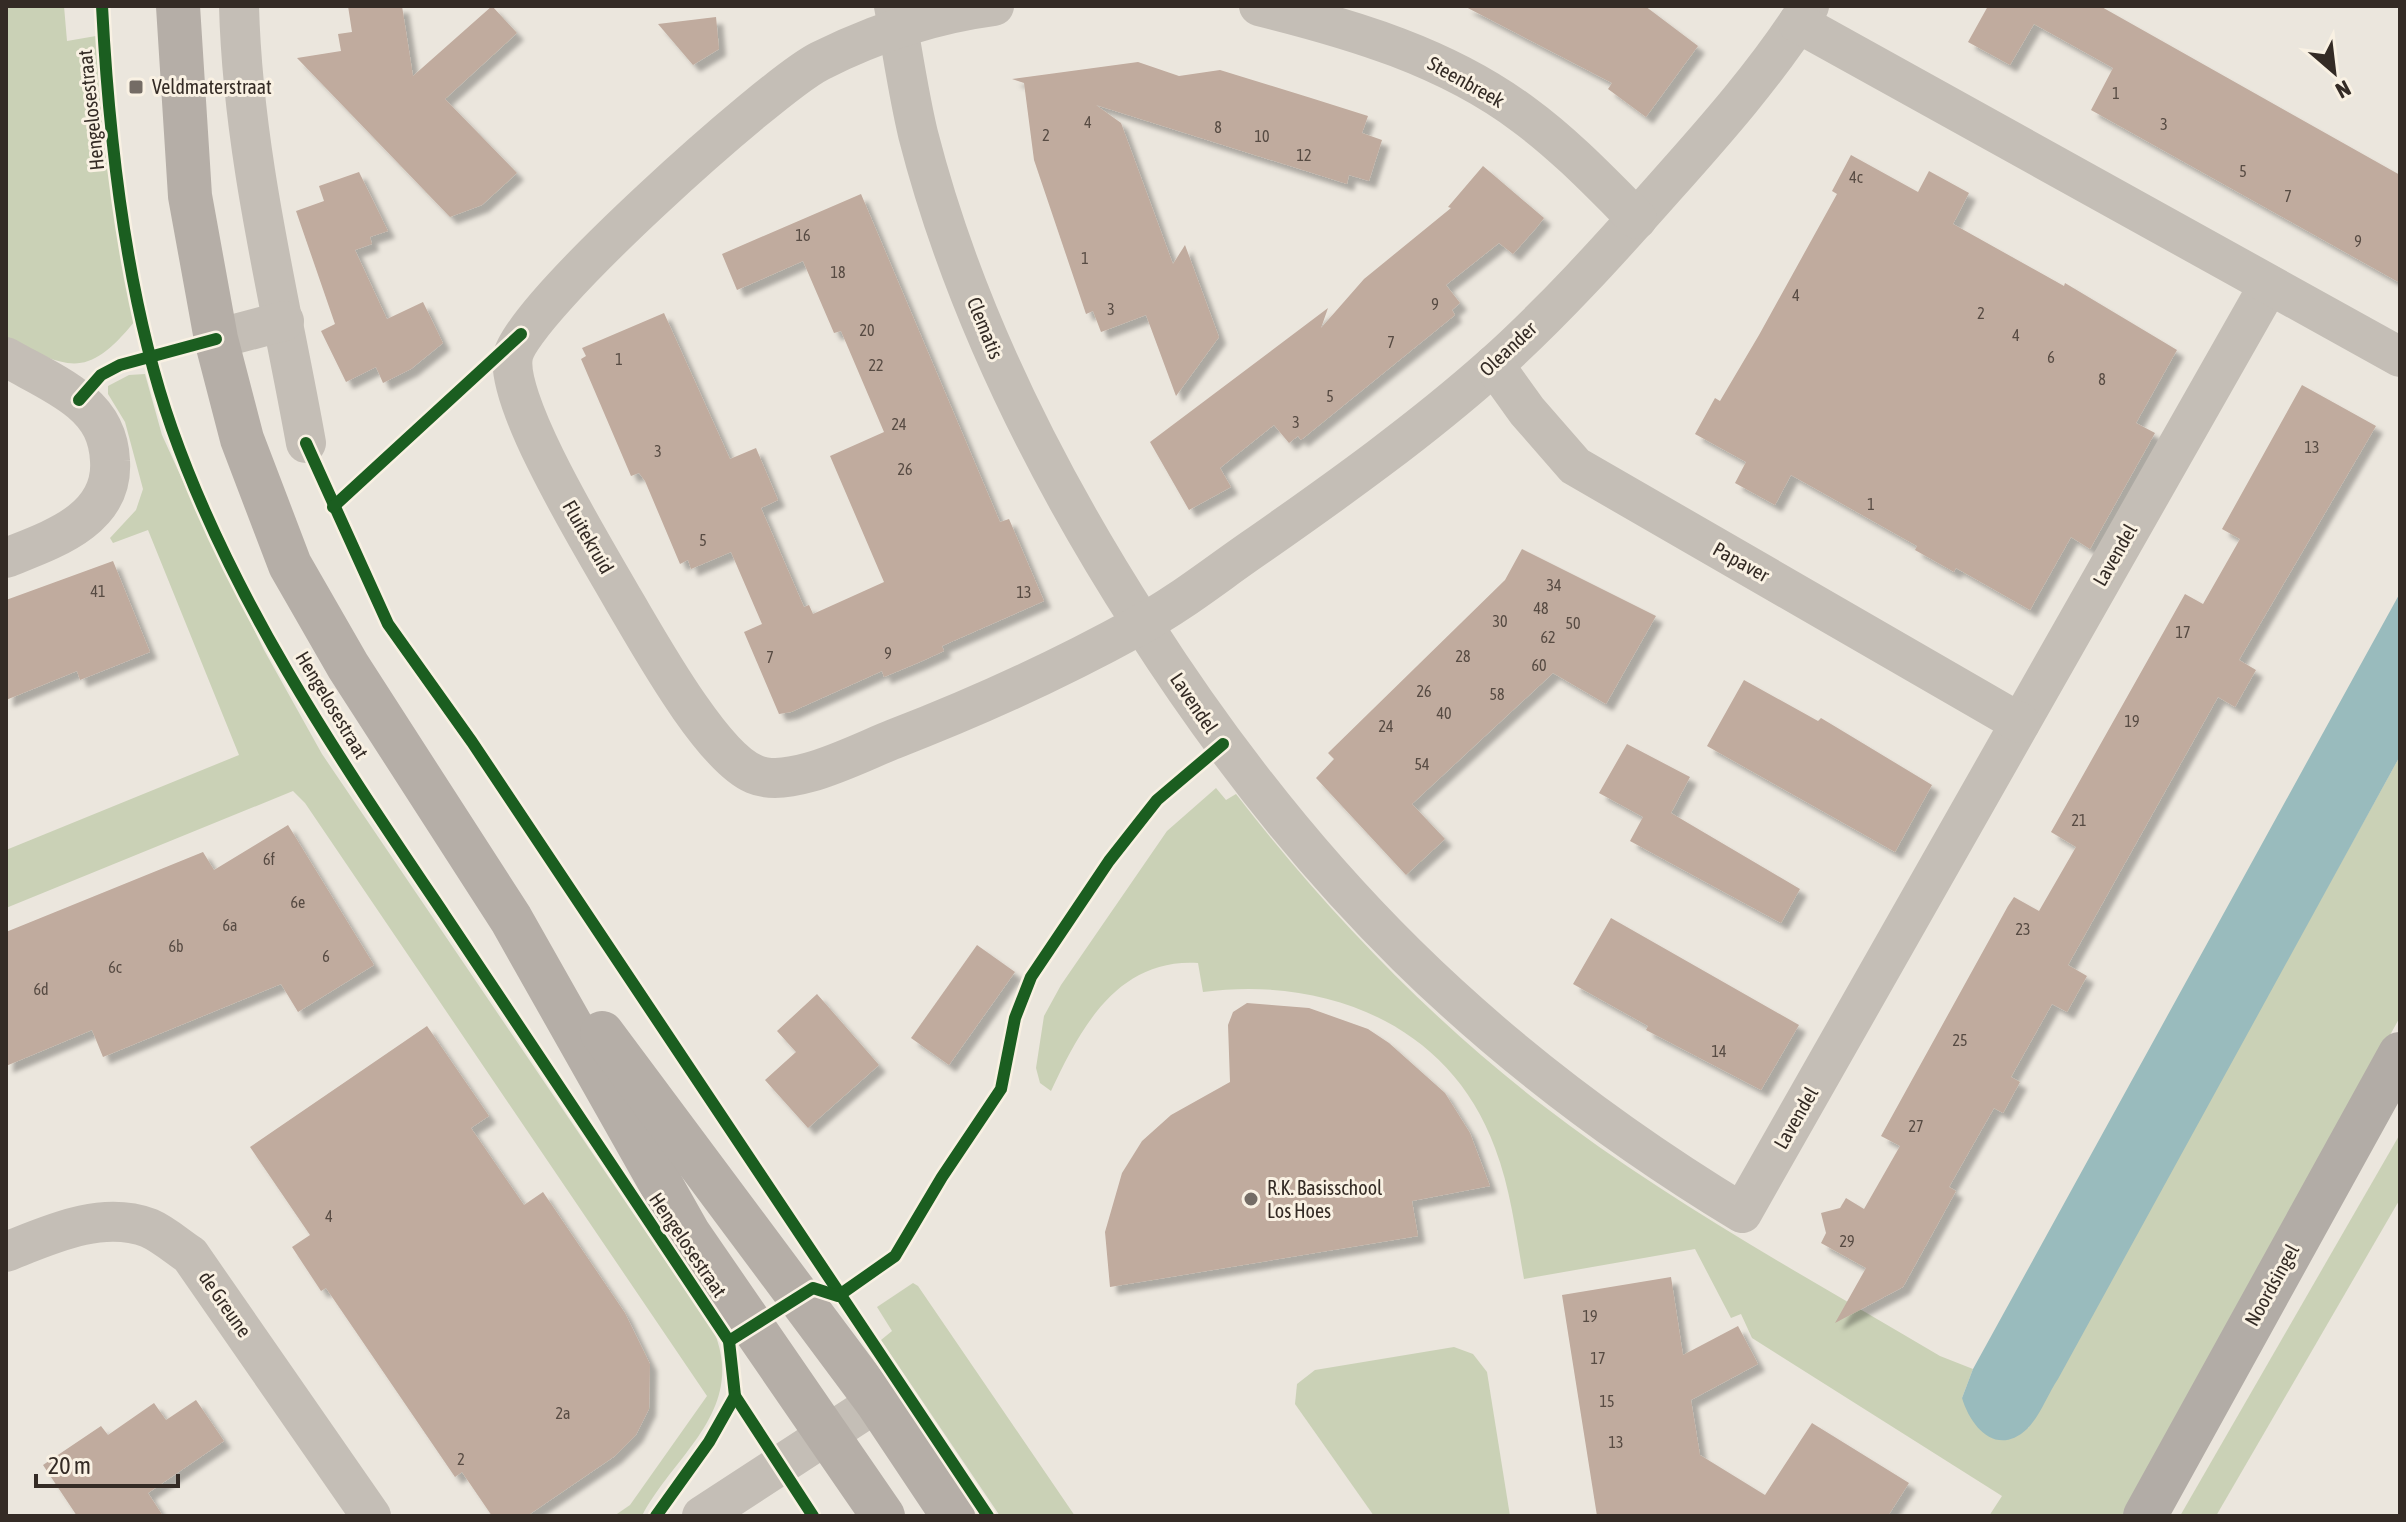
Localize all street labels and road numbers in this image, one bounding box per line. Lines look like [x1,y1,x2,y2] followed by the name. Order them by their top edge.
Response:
[73,48,108,171] street label: Hengelosestraat
[1424,51,1509,112] street label: Steenbreek
[963,294,1008,362] street label: Clematis
[1474,316,1542,381] street label: Oleander
[558,496,619,577] street label: Fluitekruid
[2088,519,2142,590] street label: Lavendel
[1709,537,1774,587] street label: Papaver
[291,647,374,763] street label: Hengelosestraat
[1166,668,1223,738] street label: Lavendel
[1769,1082,1823,1153] street label: Lavendel
[645,1188,732,1302] street label: Hengelosestraat
[2240,1239,2304,1330] street label: Noordsingel
[194,1266,256,1341] street label: de Greune

